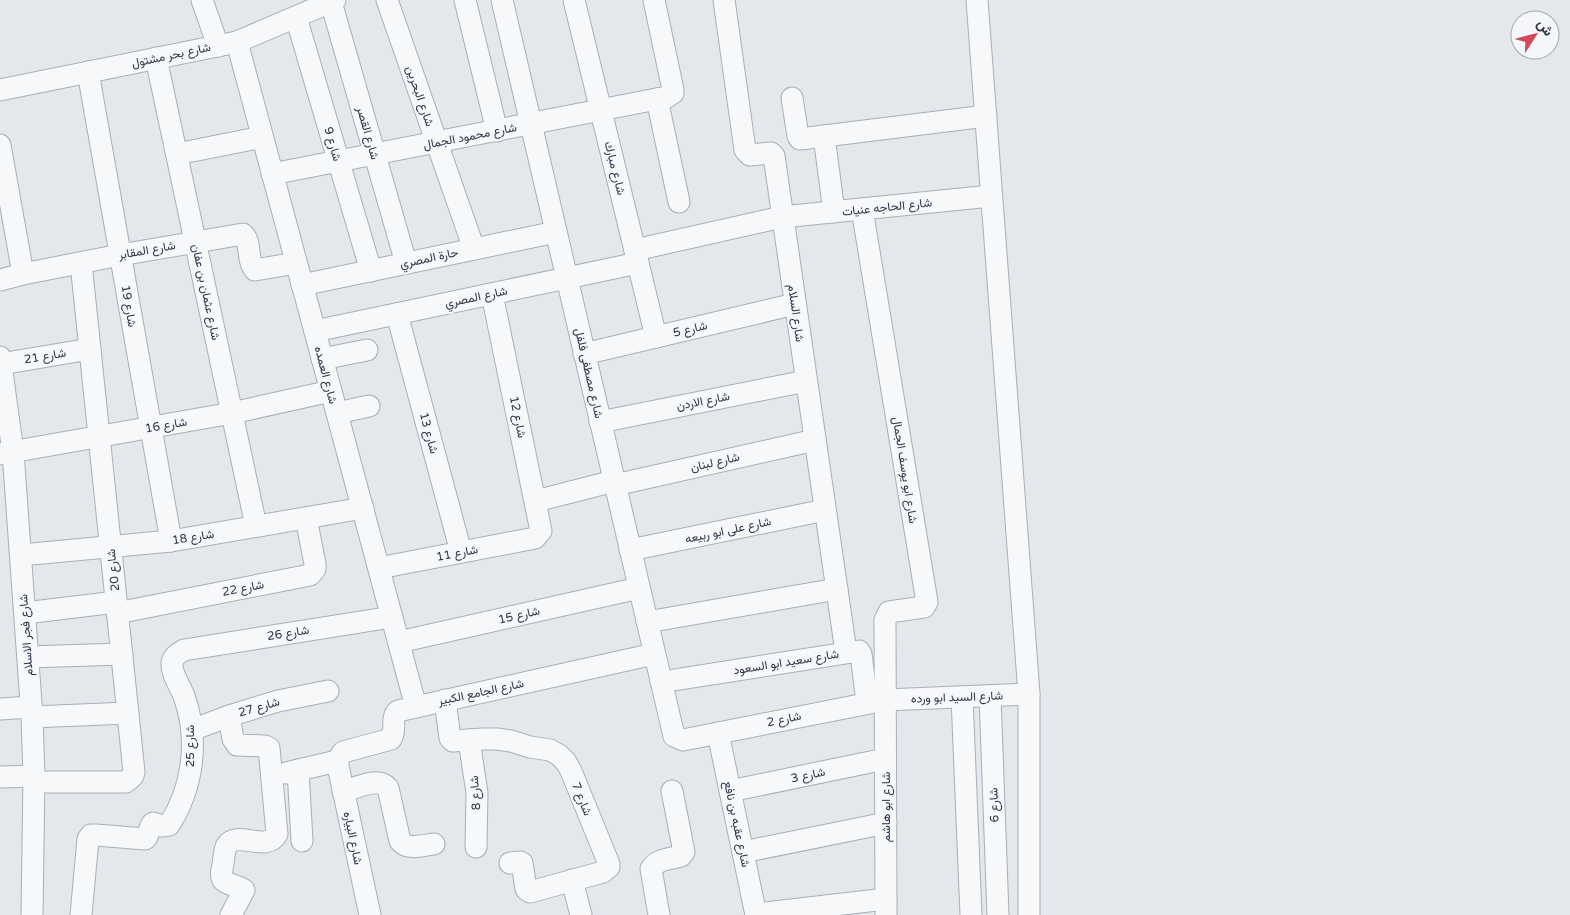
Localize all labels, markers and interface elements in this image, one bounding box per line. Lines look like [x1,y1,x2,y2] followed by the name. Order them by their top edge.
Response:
[1510,10,1560,60] north arrow
[1533,16,1557,40] text: ش
[130,40,212,72] street label: شارع بحر مشتول
[401,64,437,129] street label: شارع البحرين
[352,104,382,162] street label: شارع القصر
[422,120,518,154] street label: شارع محمود الجمال
[320,125,345,163] street label: شارع 9
[600,140,628,197] street label: شارع مبارك
[841,195,933,221] street label: شارع الحاجه عنيات
[116,238,177,264] street label: شارع المقابر
[187,243,223,342] street label: شارع عثمان بن عفان
[398,245,460,274] street label: حارة المصري
[783,283,807,343] street label: شارع السلام
[116,284,140,328] street label: شارع 19
[443,284,509,313] street label: شارع المصري
[671,318,709,342] street label: شارع 5
[570,326,606,420] street label: شارع مصطفى فلفل
[23,345,67,369] street label: شارع 21
[310,345,340,406] street label: شارع العمده
[675,389,731,415] street label: شارع الاردن
[505,395,529,440] street label: شارع 12
[415,411,441,456] street label: شارع 13
[144,414,188,438] street label: شارع 16
[888,416,920,525] street label: شارع ابو يوسف الجمال
[689,450,741,476] street label: شارع لبنان
[684,514,773,548] street label: شارع على ابو ربيعه
[171,527,215,549] street label: شارع 18
[435,542,480,566] street label: شارع 11
[104,548,124,592] street label: شارع 20
[221,577,266,601] street label: شارع 22
[16,593,38,676] street label: شارع فجر الاسلام
[497,603,542,629] street label: شارع 15
[266,623,310,645] street label: شارع 26
[732,647,840,679] street label: شارع سعيد ابو السعود
[436,676,526,710] street label: شارع الجامع الكبير
[911,688,1003,708] street label: شارع السيد ابو ورده
[237,694,282,721] street label: شارع 27
[766,709,803,731] street label: شارع 2
[183,725,199,767] street label: شارع 25
[790,765,827,787] street label: شارع 3
[879,772,895,842] street label: شارع ابو هاشم
[467,775,485,811] street label: شارع 8
[567,780,595,819] street label: شارع 7
[719,780,753,869] street label: شارع عقبه بن نافع
[986,787,1004,823] street label: شارع 6
[339,810,365,866] street label: شارع البياره

